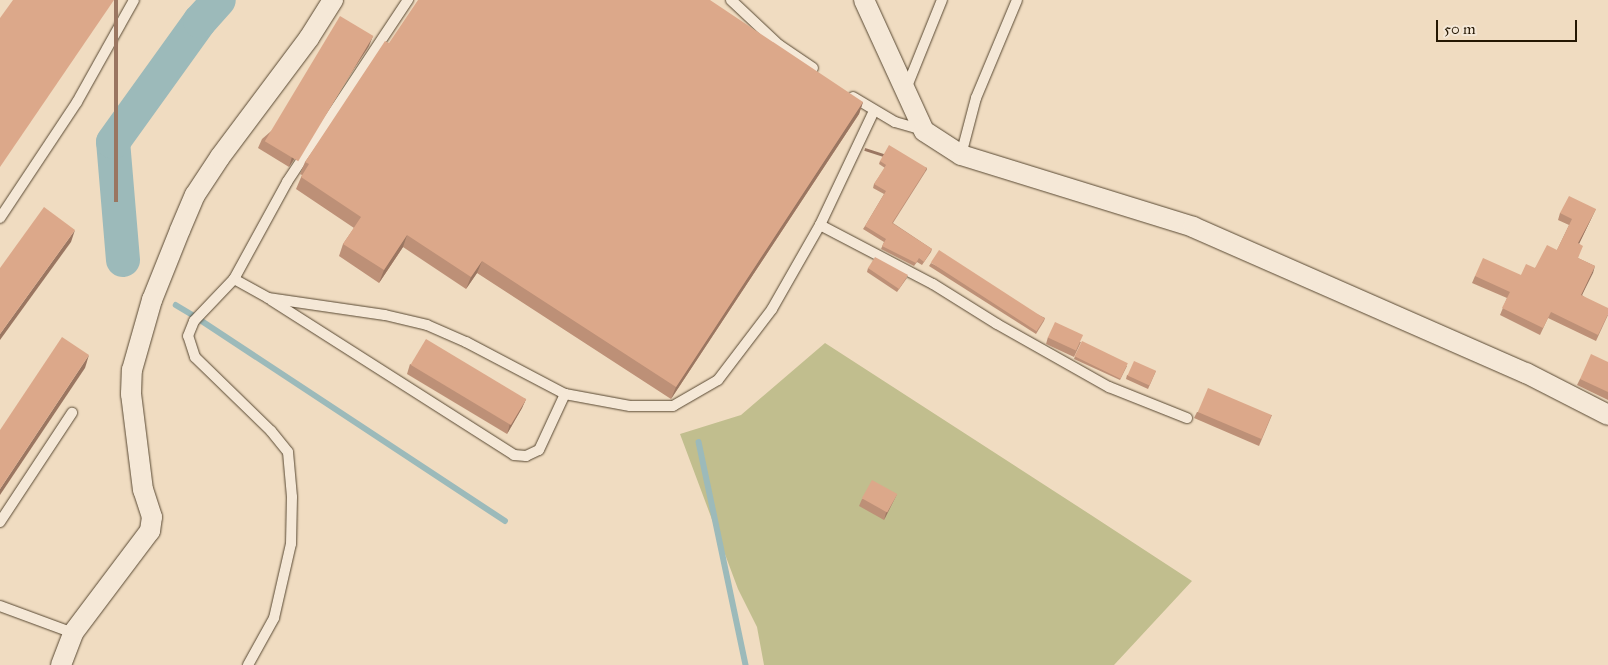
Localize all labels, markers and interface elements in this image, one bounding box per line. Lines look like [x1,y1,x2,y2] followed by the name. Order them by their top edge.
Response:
[1438,10,1579,42] scale bar
[1444,20,1476,38] text: 50 m

